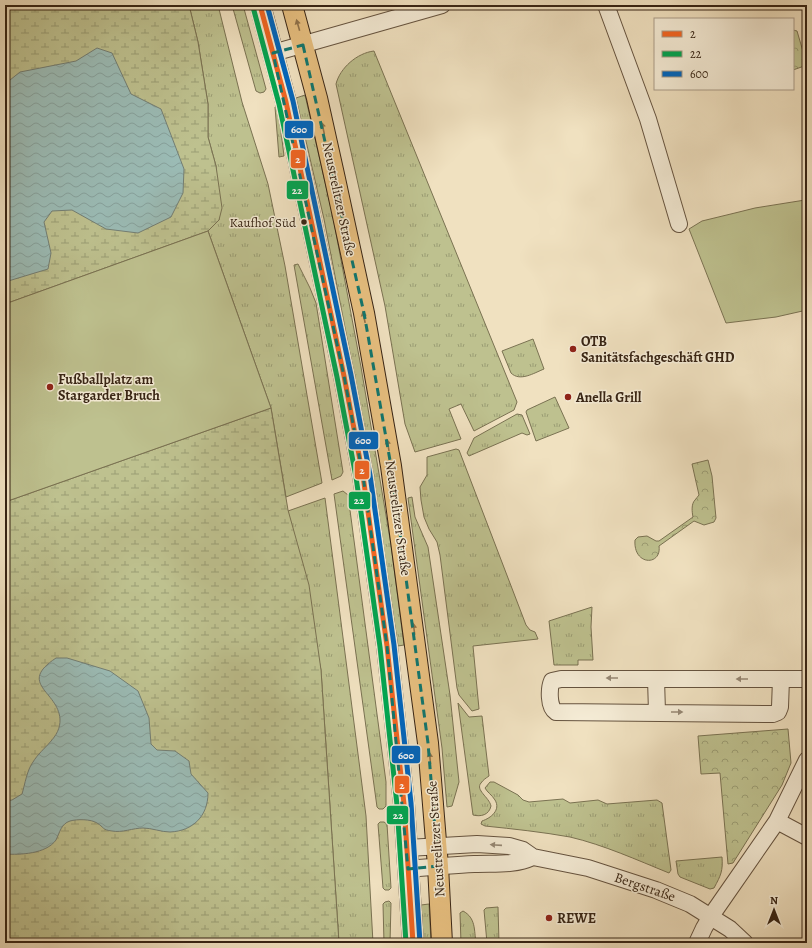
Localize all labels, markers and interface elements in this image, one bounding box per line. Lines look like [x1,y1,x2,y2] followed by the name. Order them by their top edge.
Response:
[654,18,794,90] legend
[295,19,301,31] one-way arrow
[690,26,696,42] text: 2
[690,46,702,62] text: 22
[690,66,708,82] text: 600
[284,120,314,139] line badge: 600
[291,122,308,137] text: 600
[320,122,326,134] one-way arrow
[318,140,360,258] street label: Neustrelitzer Straße
[290,149,306,169] line badge: 2
[295,152,301,167] text: 2
[286,180,309,200] line badge: 22
[292,183,303,198] text: 22
[229,214,296,231] place label: Kaufhof Süd
[299,217,309,227] marker: Kaufhof Süd
[361,311,367,323] one-way arrow
[581,332,735,367] place label: OTB Sanitätsfachgeschäft GHD
[568,344,578,354] marker: OTB Sanitätsfachgeschäft GHD
[58,370,160,405] place label: Fußballplatz am Stargarder Bruch
[45,382,55,392] marker: Fußballplatz am Stargarder Bruch
[575,388,642,407] place label: Anella Grill
[563,392,573,402] marker: Anella Grill
[348,431,379,450] line badge: 600
[355,433,372,448] text: 600
[384,439,390,451] one-way arrow
[380,459,416,577] street label: Neustrelitzer Straße
[354,460,370,480] line badge: 2
[359,463,365,478] text: 2
[348,491,371,510] line badge: 22
[354,493,365,508] text: 22
[411,623,417,635] one-way arrow
[605,675,618,681] one-way arrow
[735,676,748,682] one-way arrow
[671,709,684,715] one-way arrow
[391,745,421,764] line badge: 600
[398,748,415,763] text: 600
[426,752,433,764] one-way arrow
[394,775,410,794] line badge: 2
[399,778,405,793] text: 2
[422,780,450,898] street label: Neustrelitzer Straße
[386,805,409,825] line badge: 22
[393,808,404,823] text: 22
[490,842,502,849] one-way arrow
[612,868,678,906] street label: Bergstraße
[754,890,794,930] north arrow
[770,893,778,908] text: N
[557,909,596,928] place label: REWE
[544,913,554,923] marker: REWE

